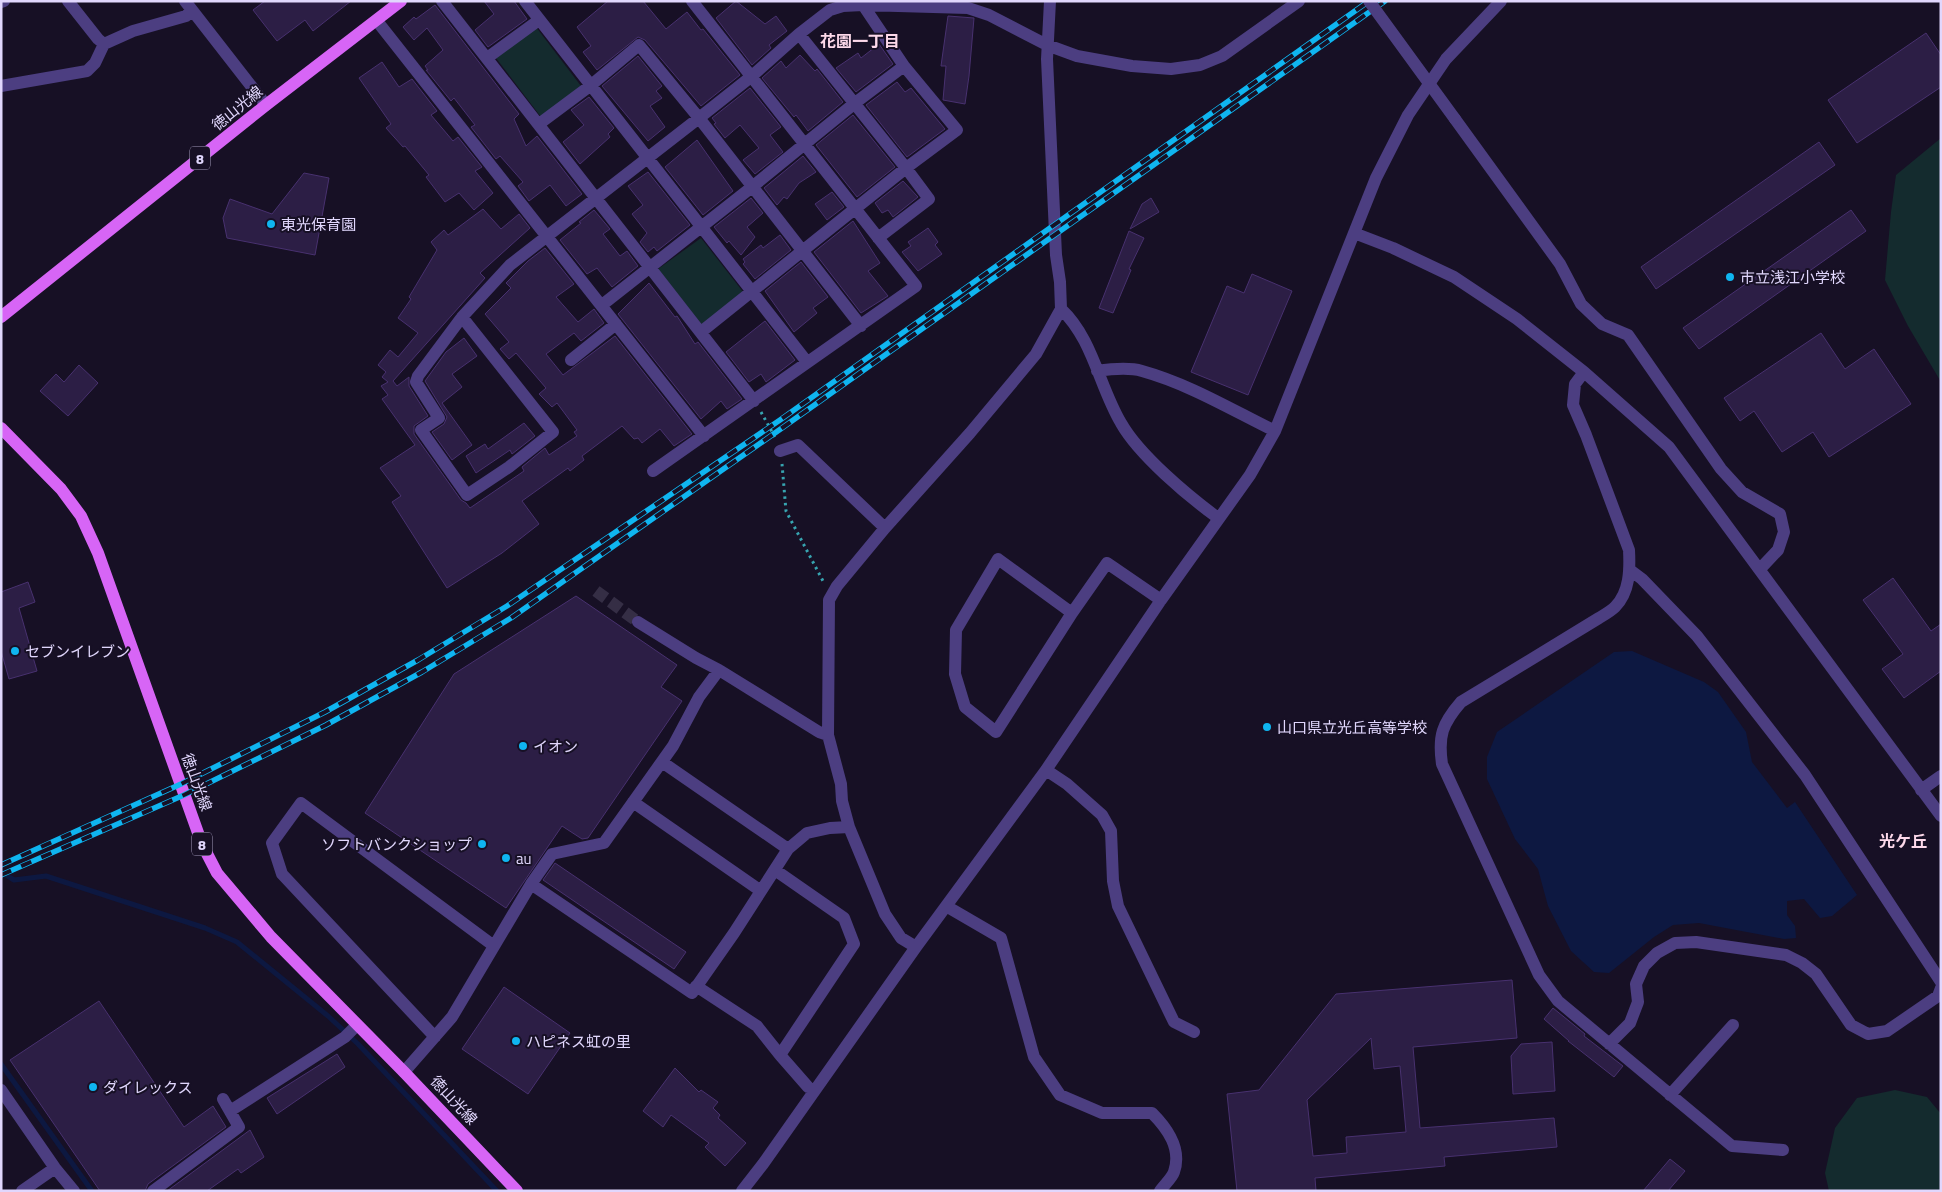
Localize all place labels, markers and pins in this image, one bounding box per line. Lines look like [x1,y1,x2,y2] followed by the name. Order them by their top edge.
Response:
[281,213,356,236] place label: 東光保育園
[265,218,277,230] marker: 東光保育園
[1740,266,1845,289] place label: 市立浅江小学校
[1724,271,1736,283] marker: 市立浅江小学校
[25,640,130,663] place label: セブンイレブン
[9,645,21,657] marker: セブンイレブン
[1277,716,1427,739] place label: 山口県立光丘高等学校
[1261,721,1273,733] marker: 山口県立光丘高等学校
[533,735,578,758] place label: イオン
[517,740,529,752] marker: イオン
[321,833,472,856] place label: ソフトバンクショップ
[476,838,488,850] marker: ソフトバンクショップ
[516,847,531,870] place label: au
[500,852,512,864] marker: au
[526,1030,631,1053] place label: ハピネス虹の里
[510,1035,522,1047] marker: ハピネス虹の里
[103,1076,193,1099] place label: ダイレックス
[87,1081,99,1093] marker: ダイレックス

